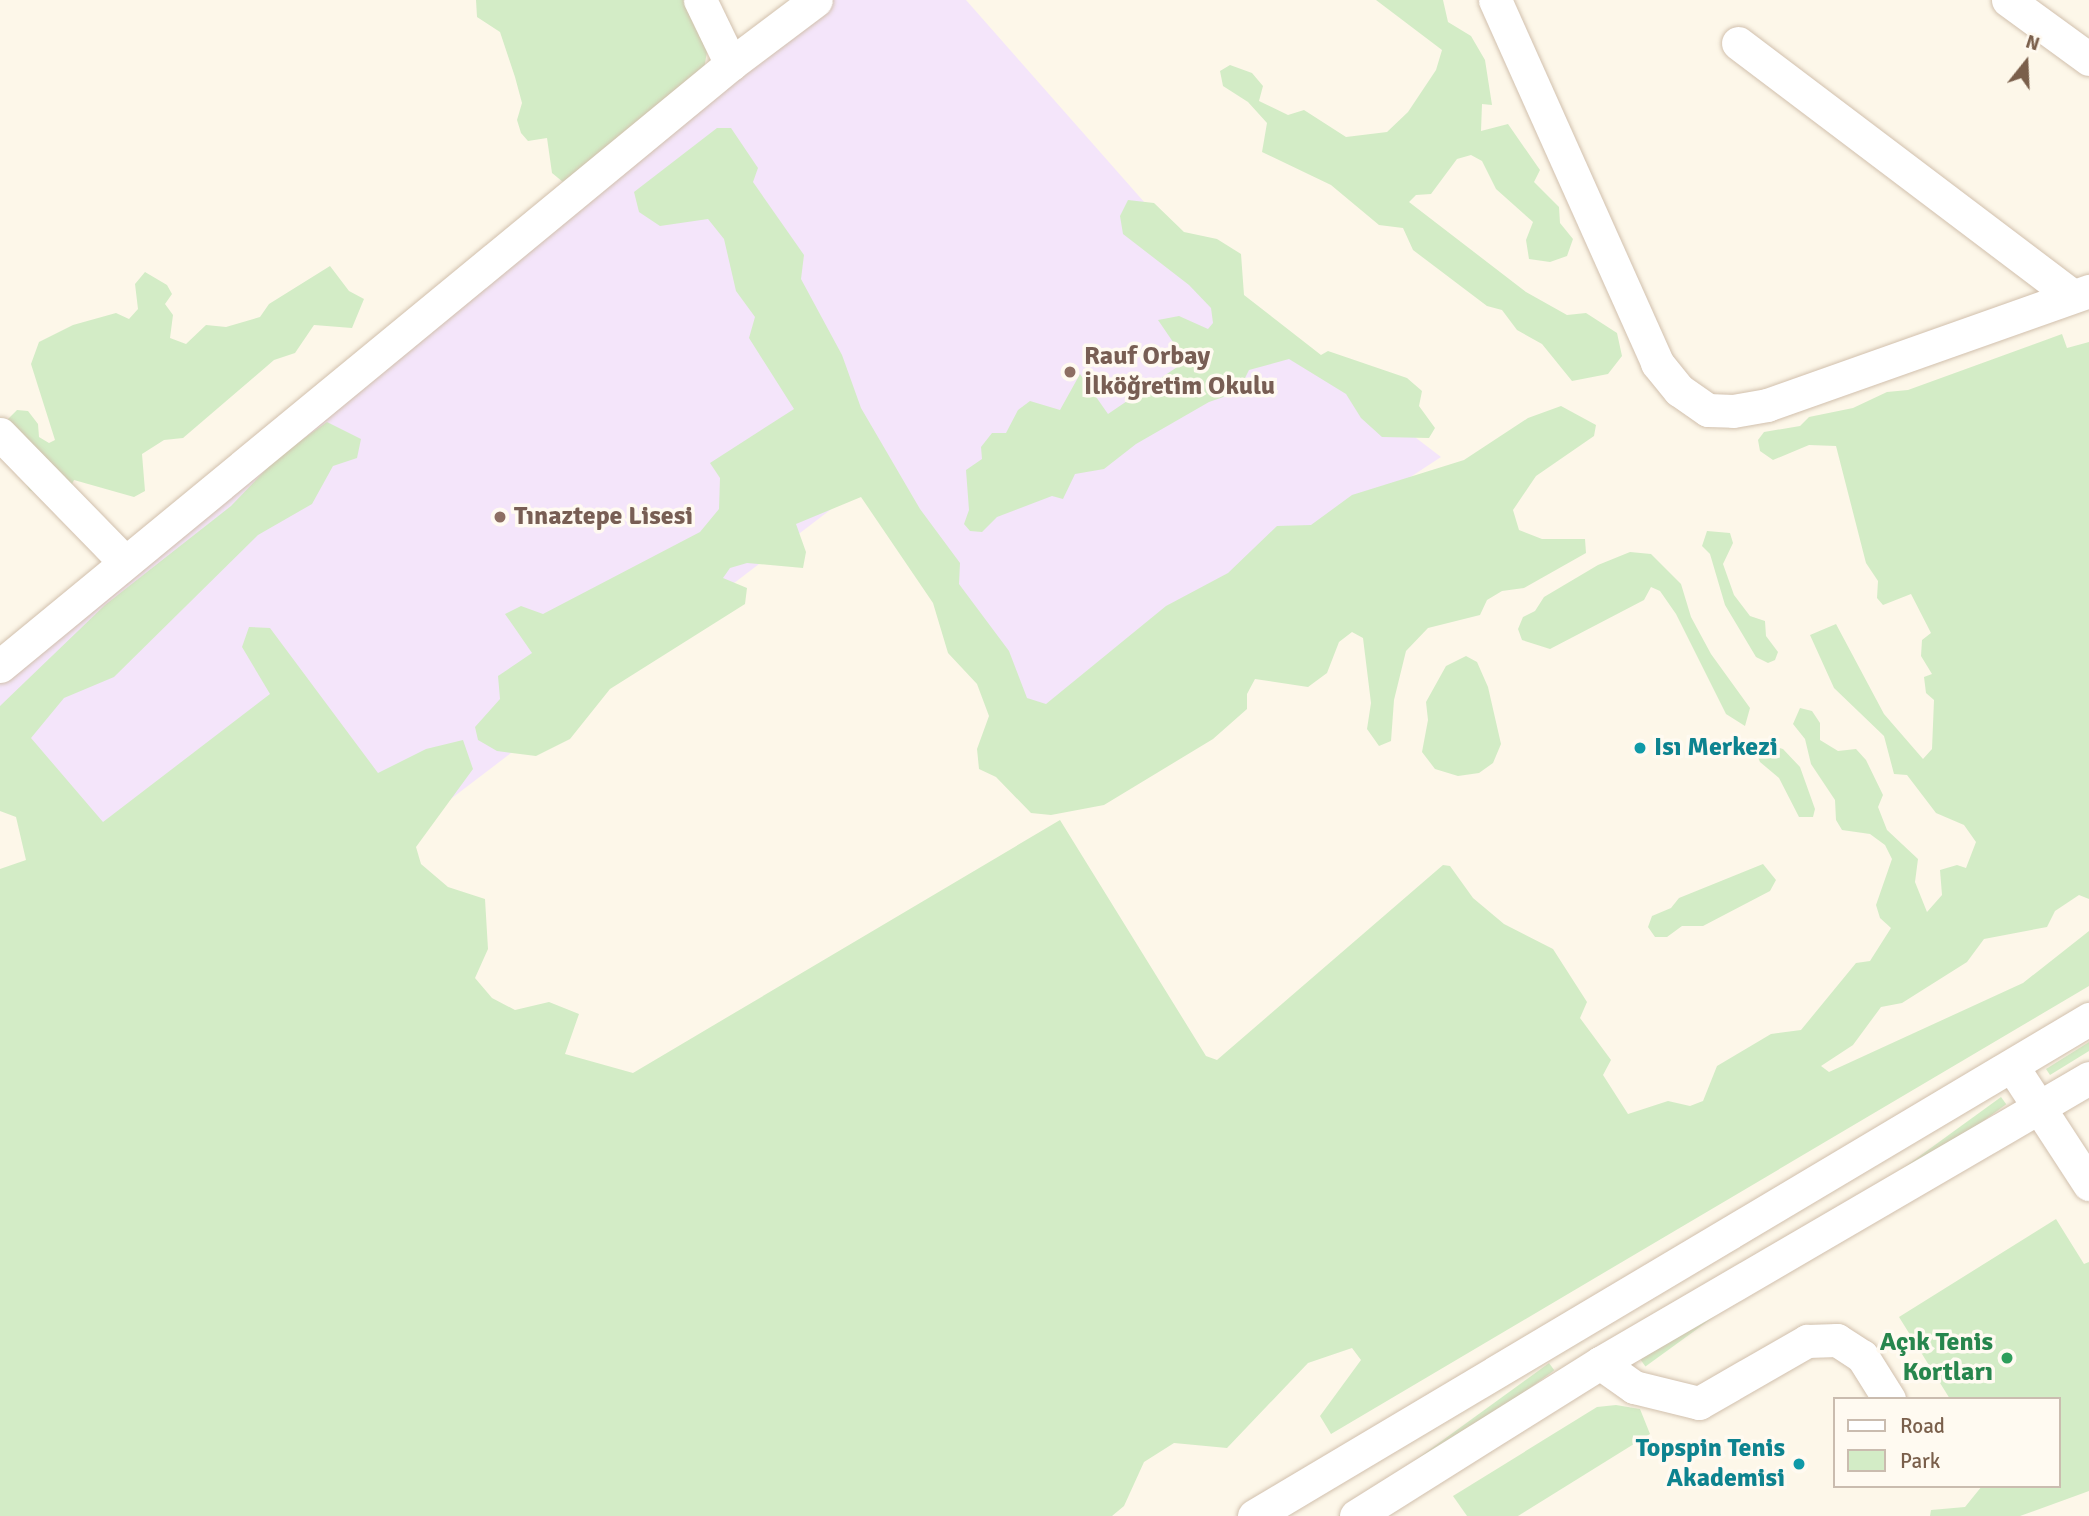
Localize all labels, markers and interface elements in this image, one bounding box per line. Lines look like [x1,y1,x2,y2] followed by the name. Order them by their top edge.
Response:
[1991,28,2061,98] north arrow
[2022,30,2042,56] text: N
[1084,341,1275,402] place label: Rauf Orbay İlköğretim Okulu
[1062,364,1078,380] marker: Rauf Orbay İlköğretim Okulu
[514,501,693,533] place label: Tınaztepe Lisesi
[492,509,508,525] marker: Tınaztepe Lisesi
[1654,732,1778,764] place label: Isı Merkezi
[1632,740,1648,756] marker: Isı Merkezi
[1880,1327,1993,1388] place label: Açık Tenis Kortları
[1999,1350,2015,1366] marker: Açık Tenis Kortları
[1834,1397,2061,1488] legend
[1900,1413,1945,1439] text: Road
[1636,1433,1785,1494] place label: Topspin Tenis Akademisi
[1900,1448,1940,1474] text: Park
[1791,1456,1807,1472] marker: Topspin Tenis Akademisi

